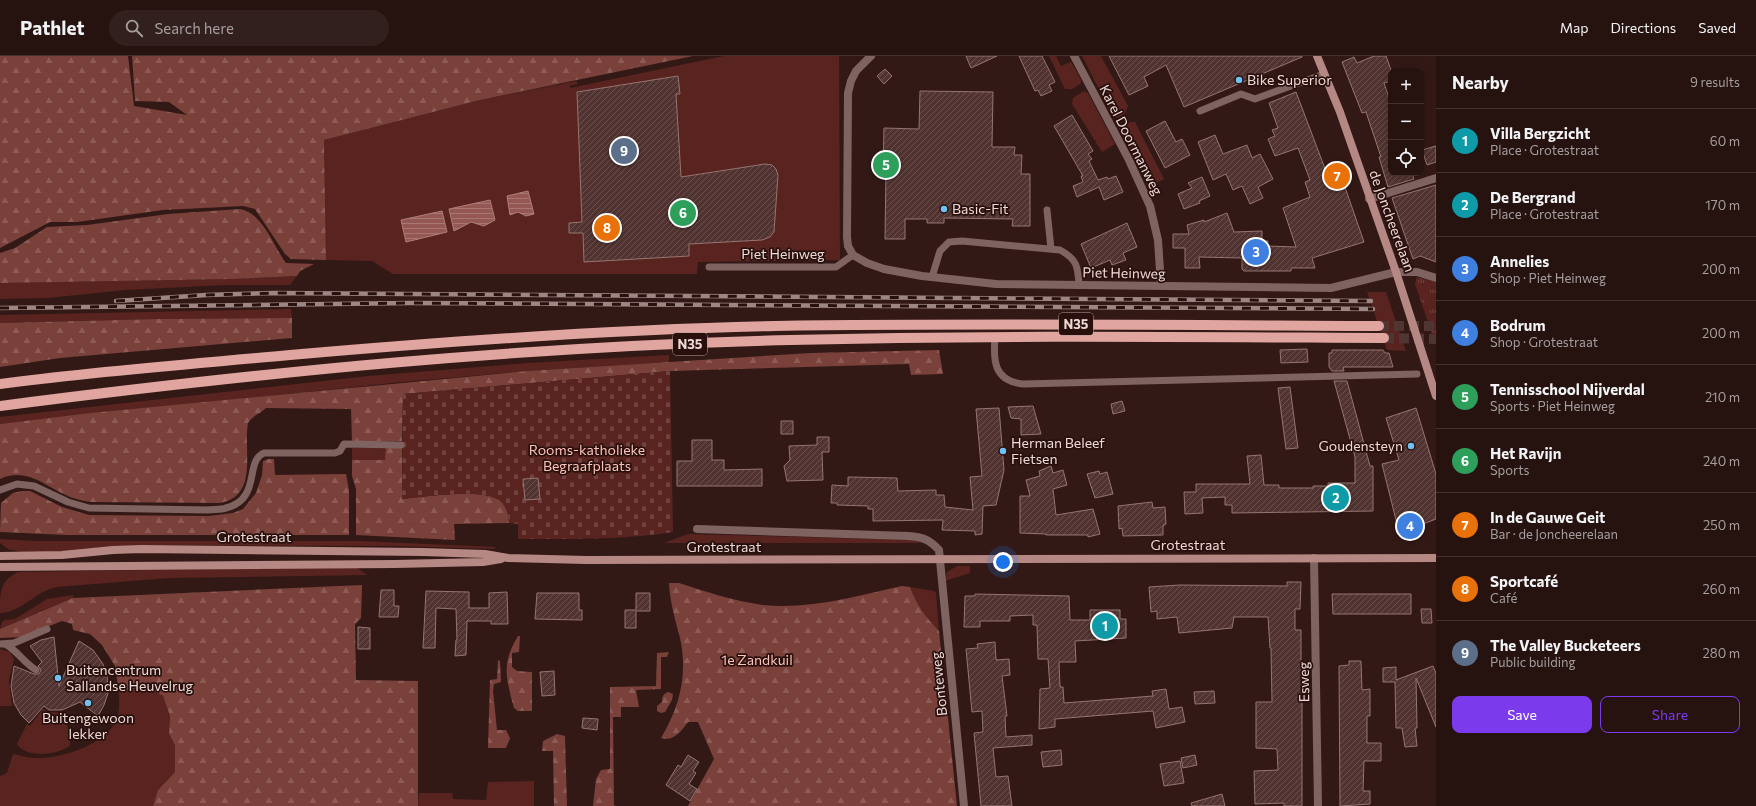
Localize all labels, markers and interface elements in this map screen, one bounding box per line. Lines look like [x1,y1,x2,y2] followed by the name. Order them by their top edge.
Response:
[109,10,389,46] search box
[20,16,85,39] text: Pathlet
[123,17,145,39] icon: search
[155,19,234,37] text: Search here
[1560,19,1589,36] text: Map
[1611,19,1676,36] text: Directions
[1698,19,1736,36] text: Saved
[1388,68,1424,176] map controls
[1388,68,1424,104] button: +
[1247,71,1332,88] place label: Bike Superior
[1452,72,1509,93] text: Nearby
[1690,74,1740,90] text: 9 results
[1234,75,1244,85] marker: Bike Superior
[1096,82,1167,198] street label: Karel Doormanweg
[1388,104,1424,140] button: −
[1490,124,1590,142] text: Villa Bergzicht
[1462,133,1468,149] text: 1
[1710,133,1740,149] text: 60 m
[611,136,637,166] pin: 9
[1388,140,1424,176] button: locate
[1490,142,1599,158] text: Place · Grotestraat
[873,150,899,180] pin: 5
[1324,161,1350,191] pin: 7
[1366,168,1419,274] street label: de Joncheerelaan
[1490,188,1575,206] text: De Bergrand
[1461,197,1469,213] text: 2
[1705,197,1740,213] text: 170 m
[670,198,696,228] pin: 6
[952,200,1009,217] place label: Basic-Fit
[939,204,949,214] marker: Basic-Fit
[1490,206,1599,222] text: Place · Grotestraat
[594,213,620,243] pin: 8
[1243,237,1269,267] pin: 3
[741,245,825,262] street label: Piet Heinweg
[1490,252,1549,270] text: Annelies
[1461,261,1469,277] text: 3
[1702,261,1740,277] text: 200 m
[1082,263,1166,282] street label: Piet Heinweg
[1490,270,1606,286] text: Shop · Piet Heinweg
[1059,313,1093,335] road number: N35
[1490,316,1546,334] text: Bodrum
[1461,325,1469,341] text: 4
[1702,325,1740,341] text: 200 m
[673,333,707,355] road number: N35
[1490,334,1598,350] text: Shop · Grotestraat
[1490,380,1645,398] text: Tennisschool Nijverdal
[1461,389,1469,405] text: 5
[1705,389,1740,405] text: 210 m
[1490,398,1615,414] text: Sports · Piet Heinweg
[1011,434,1105,467] place label: Herman Beleef Fietsen
[1319,437,1403,454] place label: Goudensteyn
[529,441,645,474] park label: Rooms-katholieke Begraafplaats
[1406,441,1416,451] marker: Goudensteyn
[1490,444,1561,462] text: Het Ravijn
[998,446,1008,456] marker: Herman Beleef Fietsen
[1461,453,1469,469] text: 6
[1703,453,1740,469] text: 240 m
[1490,462,1530,478] text: Sports
[1323,483,1349,513] pin: 2
[1490,508,1605,526] text: In de Gauwe Geit
[1397,511,1423,541] pin: 4
[1461,517,1469,533] text: 7
[1703,517,1740,533] text: 250 m
[1490,526,1618,542] text: Bar · de Joncheerelaan
[217,528,292,545] street label: Grotestraat
[1151,536,1226,553] street label: Grotestraat
[687,538,762,555] street label: Grotestraat
[993,552,1013,572] your location
[1490,572,1558,590] text: Sportcafé
[1461,581,1469,597] text: 8
[1703,581,1740,597] text: 260 m
[1490,590,1517,606] text: Café
[1092,611,1118,641] pin: 1
[1490,636,1641,654] text: The Valley Bucketeers
[1461,645,1469,661] text: 9
[1703,645,1740,661] text: 280 m
[721,651,793,668] park label: 1e Zandkuil
[927,651,950,717] street label: Bonteweg
[1490,654,1576,670] text: Public building
[66,661,193,694] place label: Buitencentrum Sallandse Heuvelrug
[1295,661,1312,702] street label: Esweg
[53,673,63,683] marker: Buitencentrum Sallandse Heuvelrug
[1452,696,1592,733] button: Save
[1600,696,1740,733] button: Share
[83,698,93,708] marker: Buitengewoon lekker
[42,709,134,742] place label: Buitengewoon lekker

